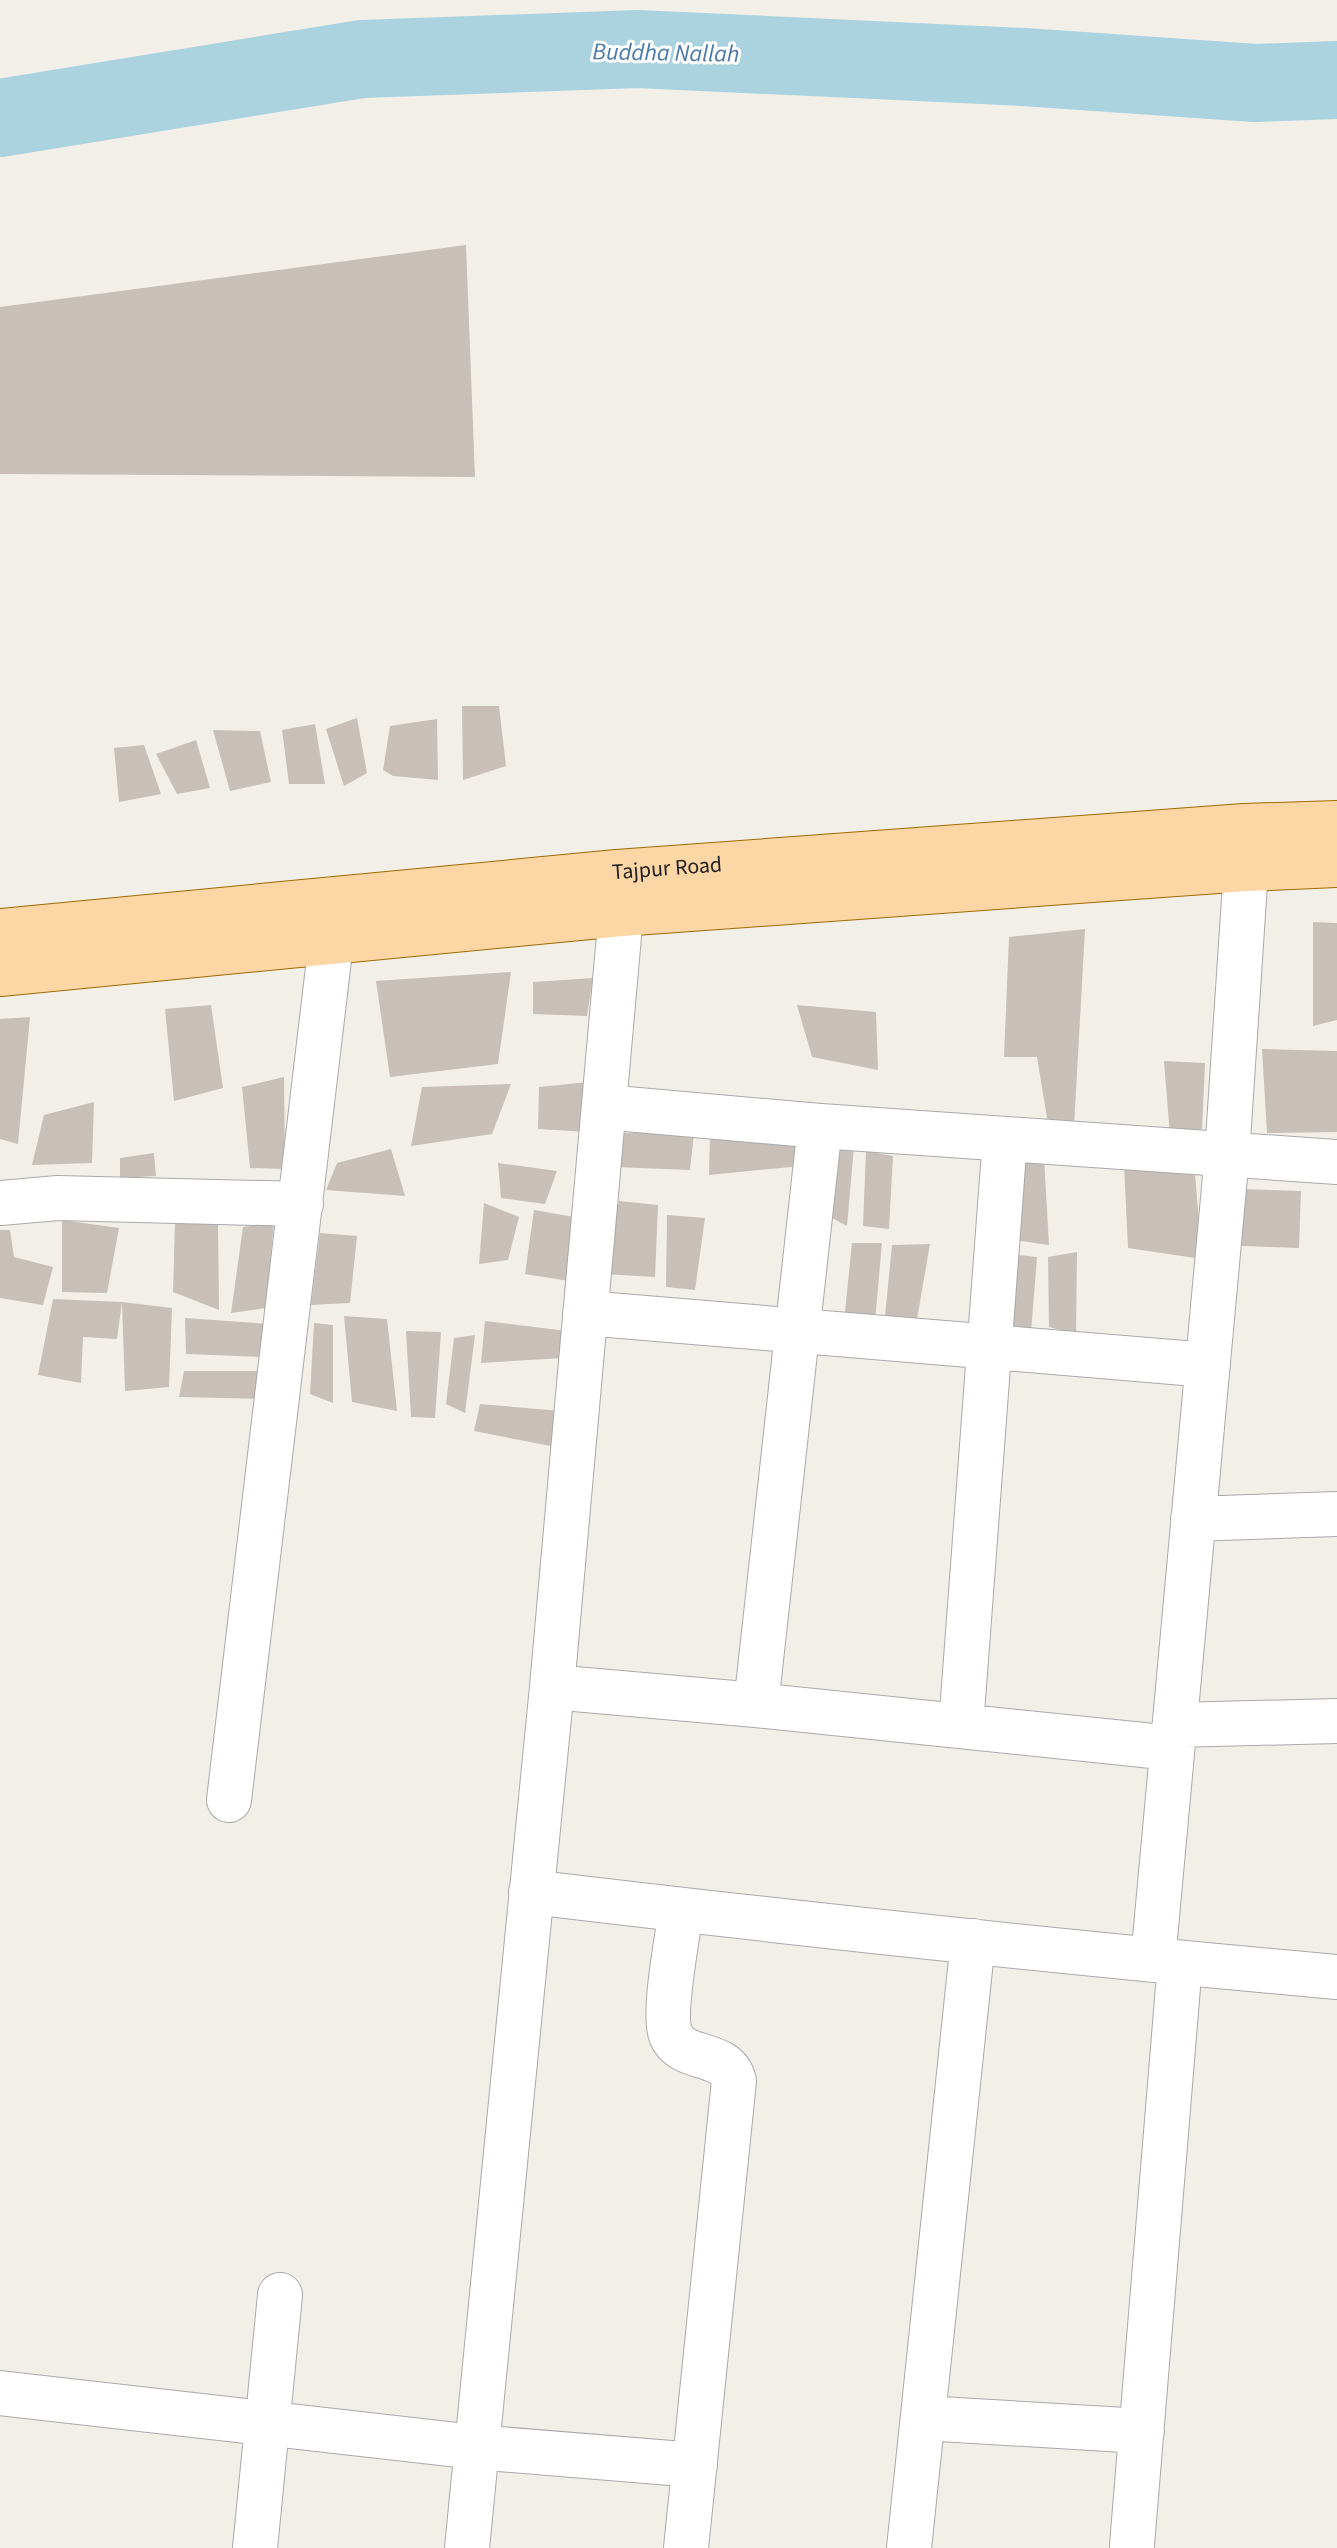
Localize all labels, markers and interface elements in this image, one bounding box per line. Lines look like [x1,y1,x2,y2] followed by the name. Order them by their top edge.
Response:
[592,34,740,72] water label: Buddha Nallah
[611,848,723,888] street label: Tajpur Road

